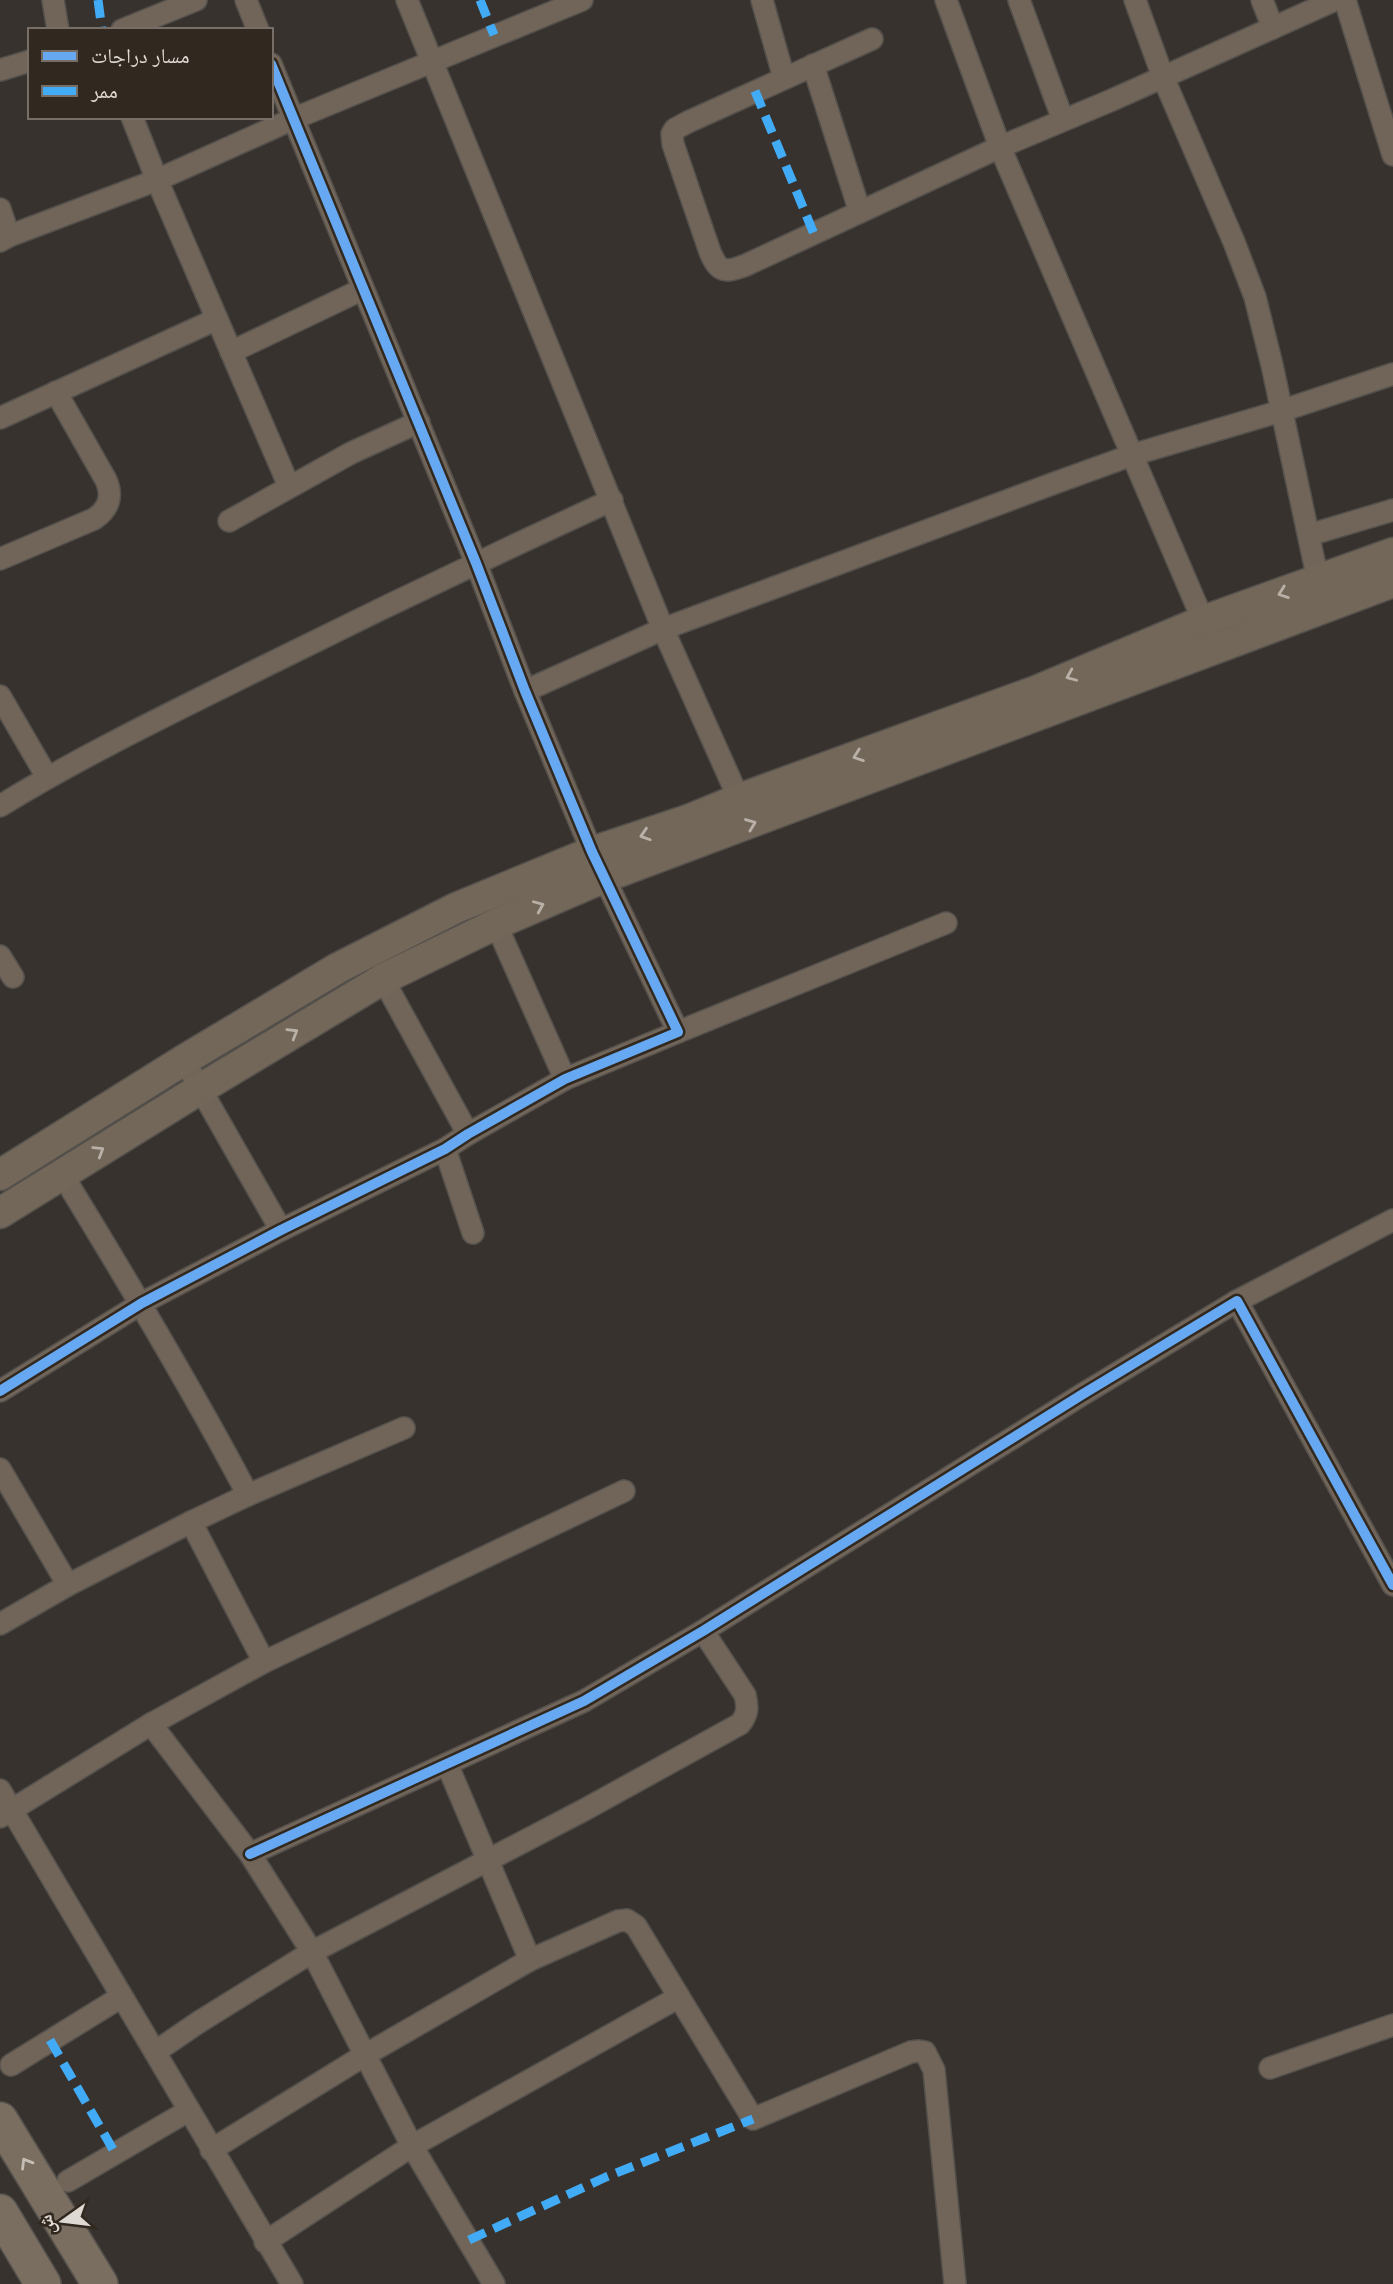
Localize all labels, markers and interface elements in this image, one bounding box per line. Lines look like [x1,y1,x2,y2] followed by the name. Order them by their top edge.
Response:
[28,28,273,119] legend
[91,44,190,71] text: مسار دراجات
[90,79,118,106] text: ممر
[1277,585,1289,599] one-way arrow
[1066,668,1078,682] one-way arrow
[853,748,865,762] one-way arrow
[744,818,756,832] one-way arrow
[639,826,651,841] one-way arrow
[532,900,544,914] one-way arrow
[286,1028,299,1041] one-way arrow
[92,1147,105,1160] one-way arrow
[21,2157,34,2170] one-way arrow
[28,2186,98,2256] north arrow
[34,2212,63,2237] text: ش

